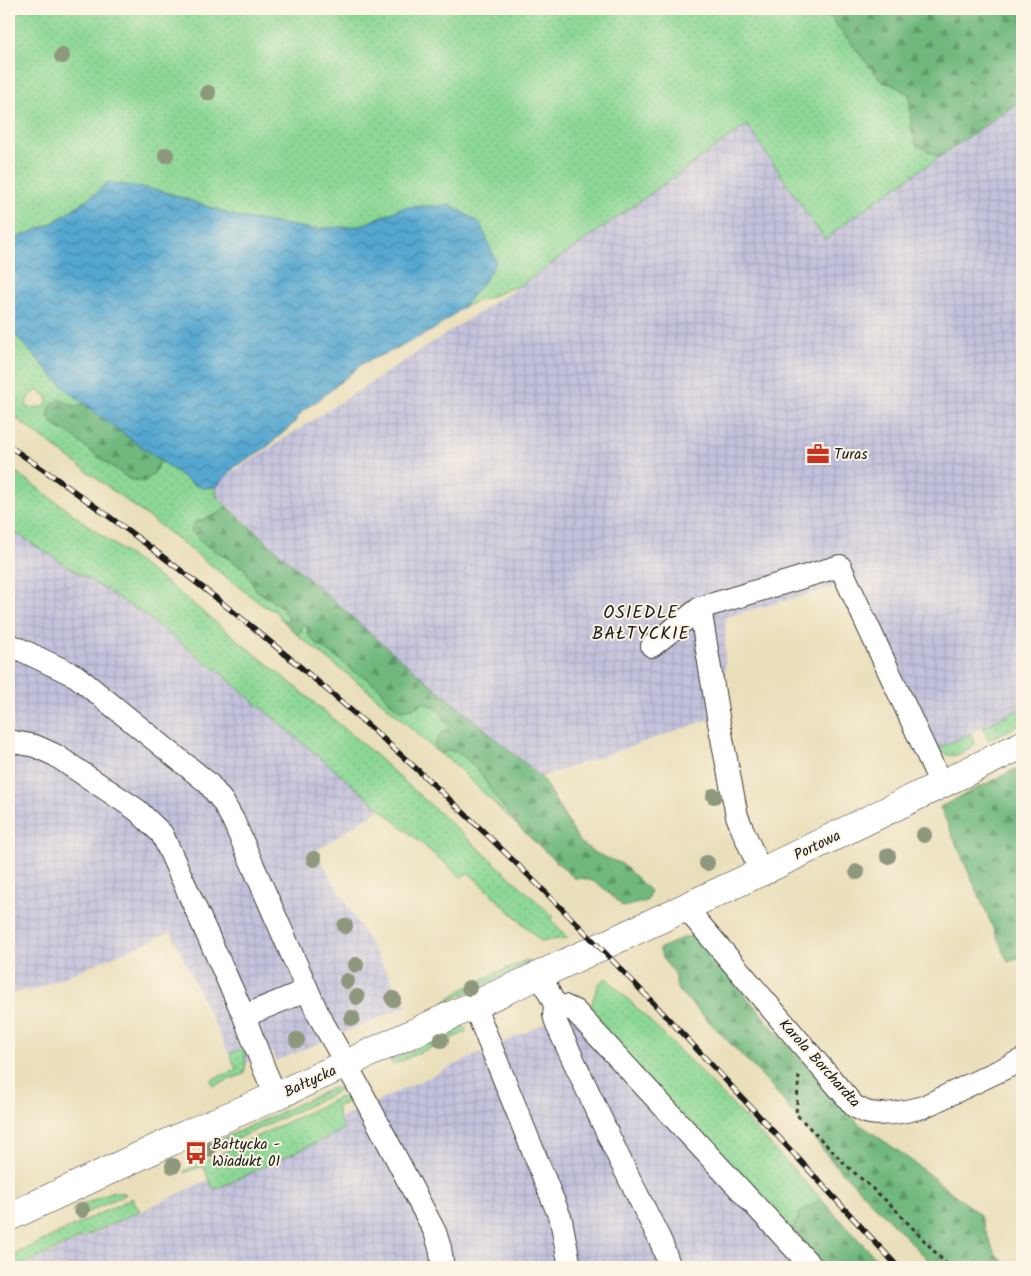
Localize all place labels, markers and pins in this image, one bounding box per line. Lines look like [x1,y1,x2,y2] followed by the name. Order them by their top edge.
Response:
[805,441,831,467] office icon: Turas
[834,443,868,467] place label: Turas
[212,1133,281,1174] place label: Bałtycka - Wiadukt 01
[183,1140,209,1166] bus stop icon: Bałtycka - Wiadukt 01

